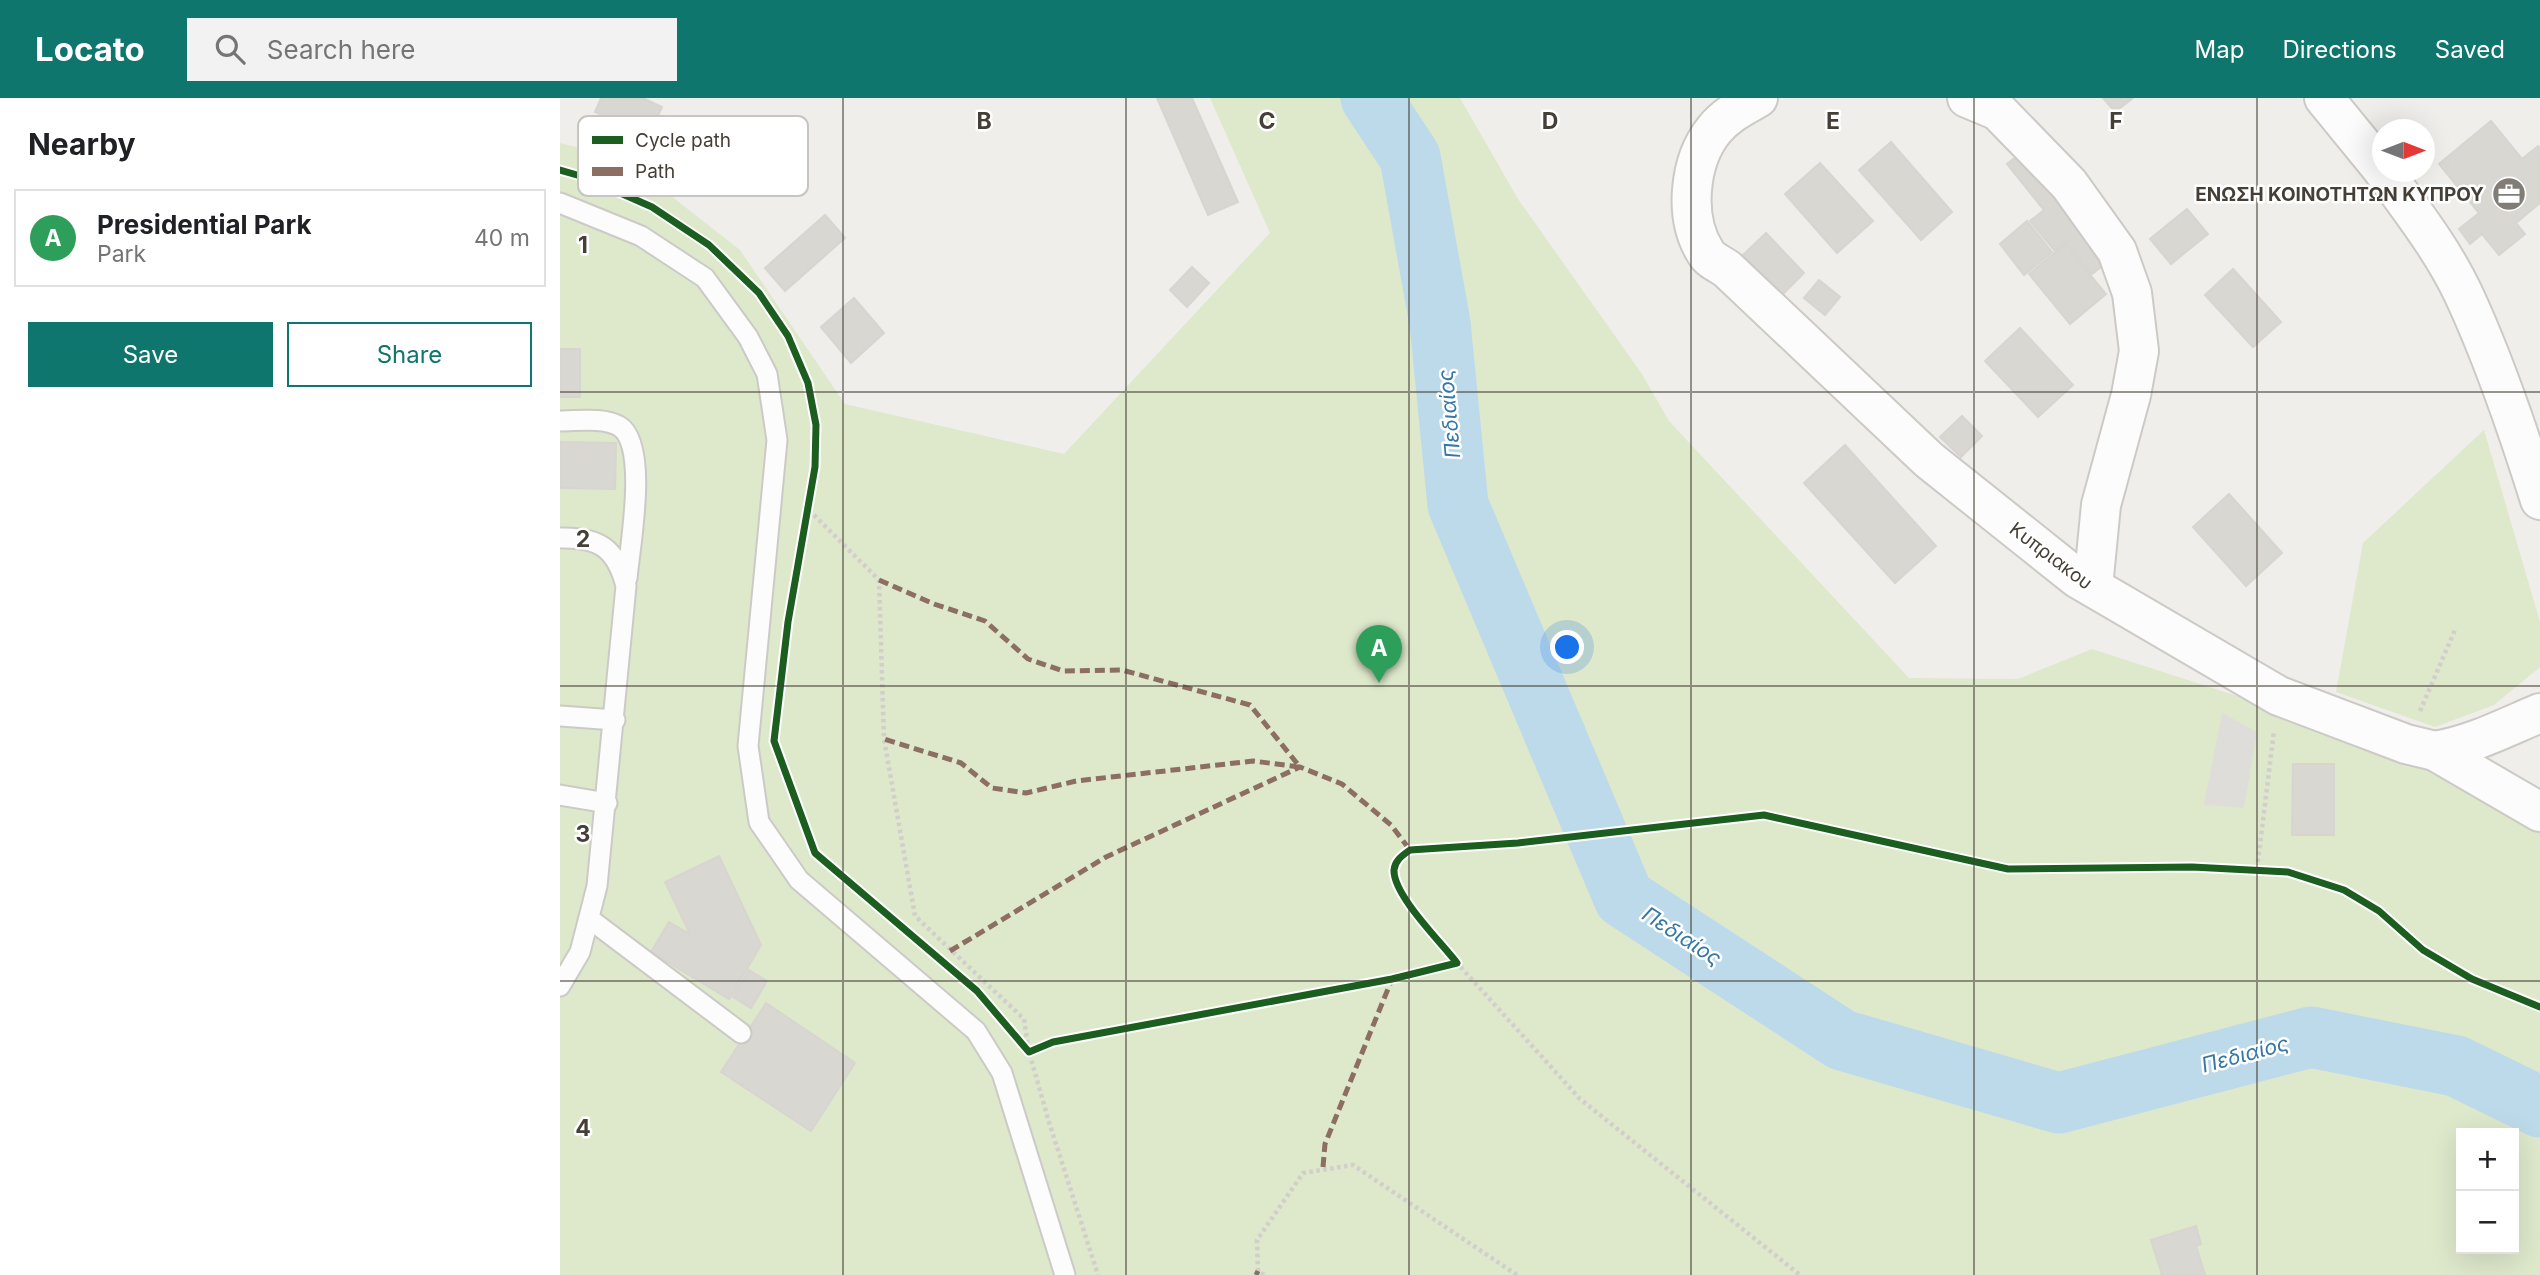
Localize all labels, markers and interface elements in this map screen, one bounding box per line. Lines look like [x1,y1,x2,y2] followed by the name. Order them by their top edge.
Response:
[187,18,677,81] search box
[35,29,145,69] text: Locato
[211,30,249,68] icon: search
[267,34,415,65] text: Search here
[2195,35,2244,64] text: Map
[2282,35,2397,64] text: Directions
[2435,35,2505,64] text: Saved
[976,107,992,135] text: B
[1258,107,1276,135] text: C
[1542,107,1558,135] text: D
[1826,107,1840,135] text: E
[2109,107,2123,135] text: F
[578,116,808,196] legend
[2372,119,2435,182] north arrow
[28,126,136,162] text: Nearby
[635,129,731,152] text: Cycle path
[635,160,675,183] text: Path
[2490,175,2528,213] office icon: ΕΝΩΣΗ ΚΟΙΝΟΤΗΤΩΝ ΚΥΠΡΟΥ
[2195,183,2484,206] place label: ΕΝΩΣΗ ΚΟΙΝΟΤΗΤΩΝ ΚΥΠΡΟΥ
[97,209,312,240] text: Presidential Park
[44,224,62,252] text: A
[474,224,530,252] text: 40 m
[578,231,588,259] text: 1
[97,240,146,268] text: Park
[28,322,273,387] button: Save
[287,322,532,387] button: Share
[1433,368,1465,460] water label: Πεδιαίος
[2005,517,2097,595] street label: Κυπριακου
[576,525,590,553] text: 2
[1356,625,1402,683] pin: A
[1550,630,1584,664] your location
[576,820,590,848] text: 3
[1638,901,1726,971] water label: Πεδιαίος
[2199,1030,2291,1078] water label: Πεδιαίος
[575,1114,591,1142] text: 4
[2456,1128,2519,1254] map controls
[2456,1128,2519,1191] button: +
[2456,1191,2519,1254] button: −

